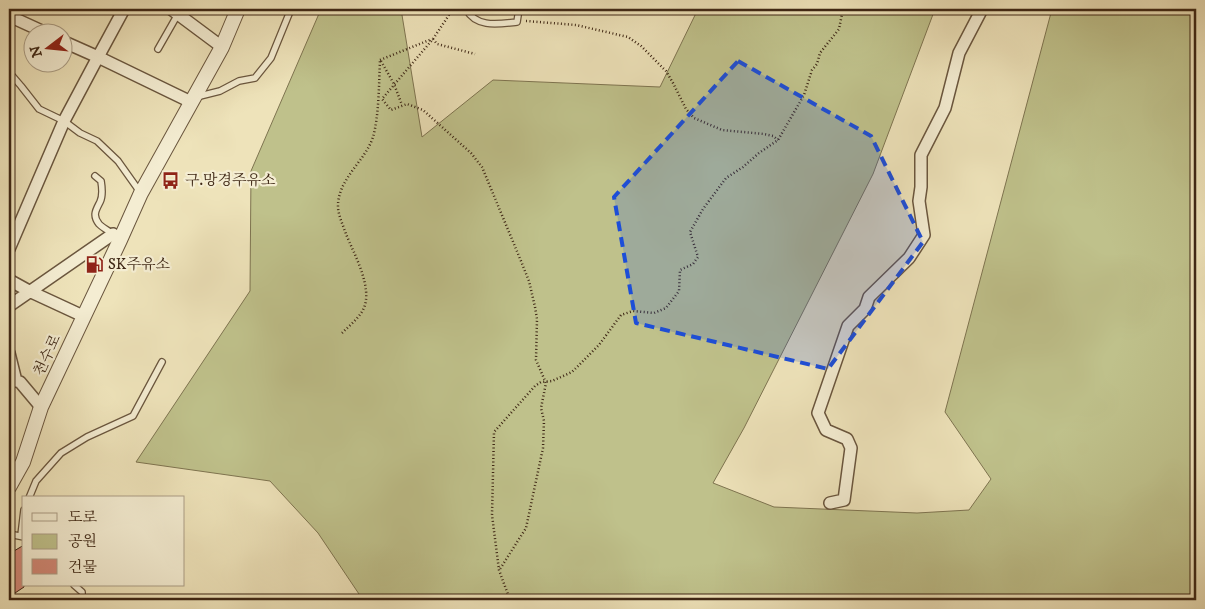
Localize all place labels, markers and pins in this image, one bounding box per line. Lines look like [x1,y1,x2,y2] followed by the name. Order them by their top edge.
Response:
[161,170,181,190] bus stop icon: 구.망경주유소
[185,171,276,190] place label: 구.망경주유소
[84,254,104,274] fuel station icon: SK주유소
[108,255,170,274] place label: SK주유소

